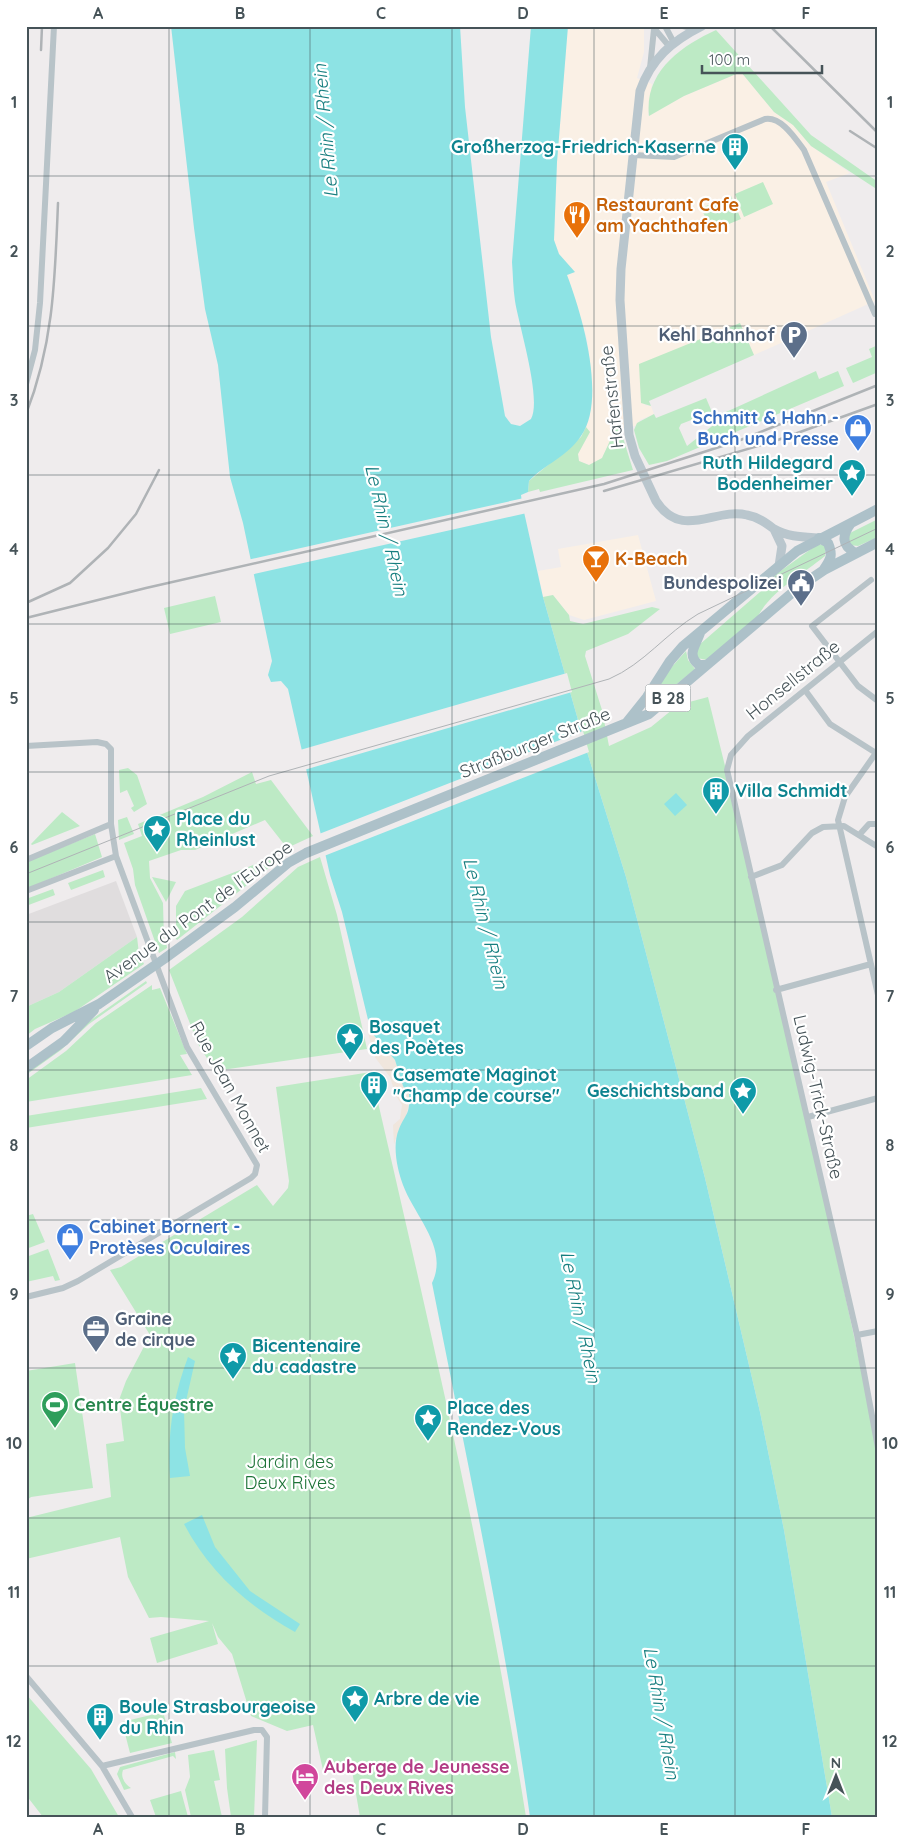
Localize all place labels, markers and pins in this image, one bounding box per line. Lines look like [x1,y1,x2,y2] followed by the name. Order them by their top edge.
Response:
[720,132,750,171] building icon: Großherzog-Friedrich-Kaserne
[451,135,716,158] place label: Großherzog-Friedrich-Kaserne
[596,193,739,237] place label: Restaurant Cafe am Yachthafen
[562,200,592,239] restaurant icon: Restaurant Cafe am Yachthafen
[779,320,809,359] parking icon: Kehl Bahnhof
[659,323,775,346] place label: Kehl Bahnhof
[692,406,839,450] place label: Schmitt & Hahn - Buch und Presse
[843,413,873,452] shop icon: Schmitt & Hahn - Buch und Presse
[702,451,833,495] place label: Ruth Hildegard Bodenheimer
[837,458,867,497] place icon: Ruth Hildegard Bodenheimer
[581,544,611,583] bar icon: K-Beach
[615,547,688,570] place label: K-Beach
[786,568,816,607] public building icon: Bundespolizei
[663,571,782,594] place label: Bundespolizei
[701,776,731,815] building icon: Villa Schmidt
[735,779,848,802] place label: Villa Schmidt
[176,807,256,851] place label: Place du Rheinlust
[142,814,172,853] place icon: Place du Rheinlust
[369,1015,464,1059] place label: Bosquet des Poètes
[335,1022,365,1061] place icon: Bosquet des Poètes
[393,1063,560,1107] place label: Casemate Maginot "Champ de course"
[359,1070,389,1109] building icon: Casemate Maginot "Champ de course"
[728,1076,758,1115] place icon: Geschichtsband
[587,1079,724,1102] place label: Geschichtsband
[89,1215,251,1259] place label: Cabinet Bornert - Protèses Oculaires
[55,1222,85,1261] shop icon: Cabinet Bornert - Protèses Oculaires
[115,1307,195,1351] place label: Graine de cirque
[81,1314,111,1353] office icon: Graine de cirque
[252,1334,361,1378] place label: Bicentenaire du cadastre
[218,1341,248,1380] place icon: Bicentenaire du cadastre
[40,1390,70,1429] sports icon: Centre Équestre
[74,1393,214,1416] place label: Centre Équestre
[447,1396,561,1440] place label: Place des Rendez-Vous
[413,1403,443,1442] place icon: Place des Rendez-Vous
[340,1684,370,1723] place icon: Arbre de vie
[374,1687,480,1710] place label: Arbre de vie
[119,1695,316,1739] place label: Boule Strasbourgeoise du Rhin
[85,1702,115,1741] building icon: Boule Strasbourgeoise du Rhin
[324,1755,510,1799] place label: Auberge de Jeunesse des Deux Rives
[290,1762,320,1801] hotel icon: Auberge de Jeunesse des Deux Rives

